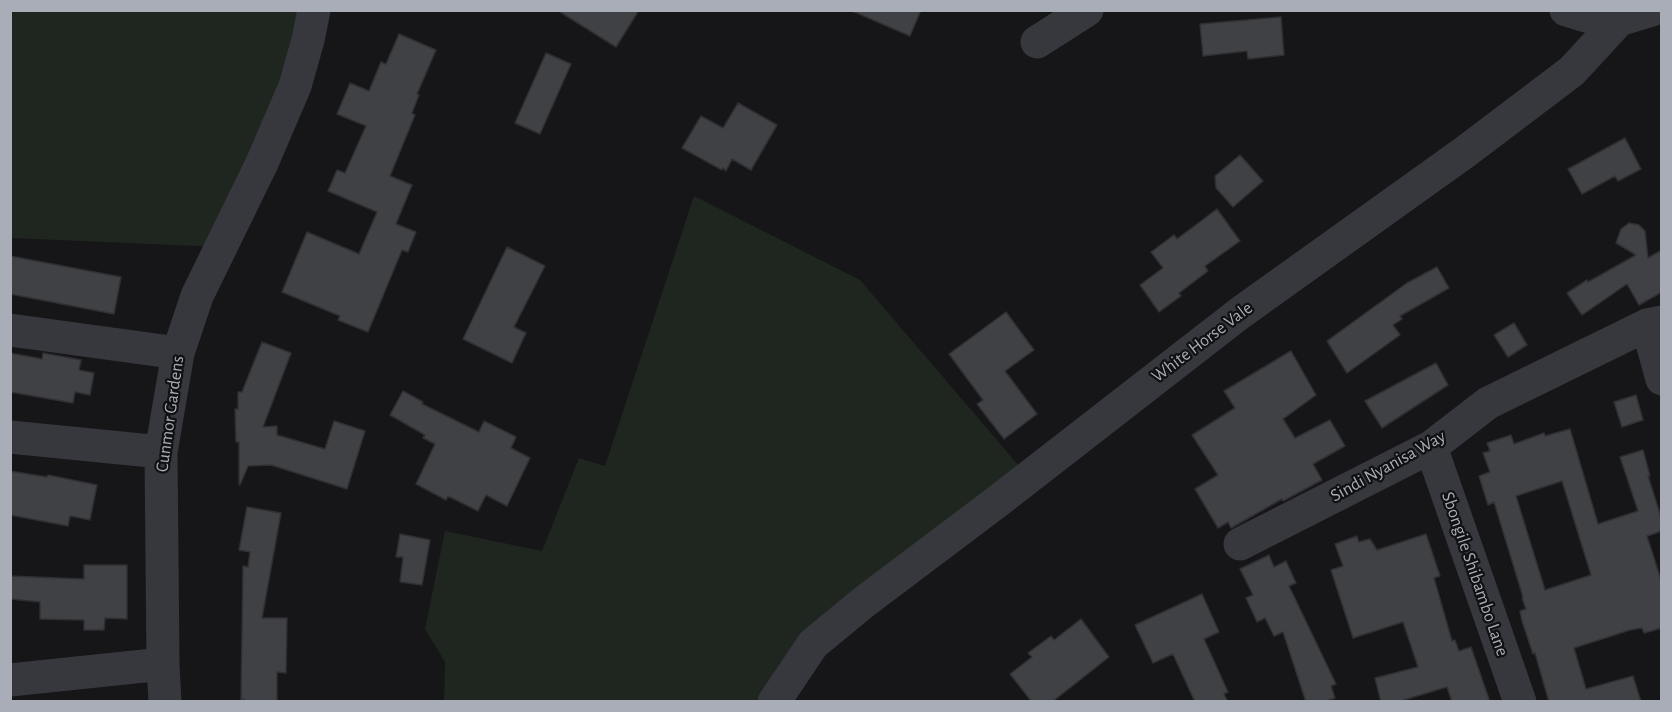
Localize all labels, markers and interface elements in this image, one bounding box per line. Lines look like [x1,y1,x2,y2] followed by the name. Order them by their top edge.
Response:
[1147,297,1257,387] street label: White Horse Vale
[151,354,189,474] street label: Cunmor Gardens
[1327,425,1449,507] street label: Sindi Nyanisa Way
[1437,489,1513,659] street label: Sbongile Shibambo Lane

